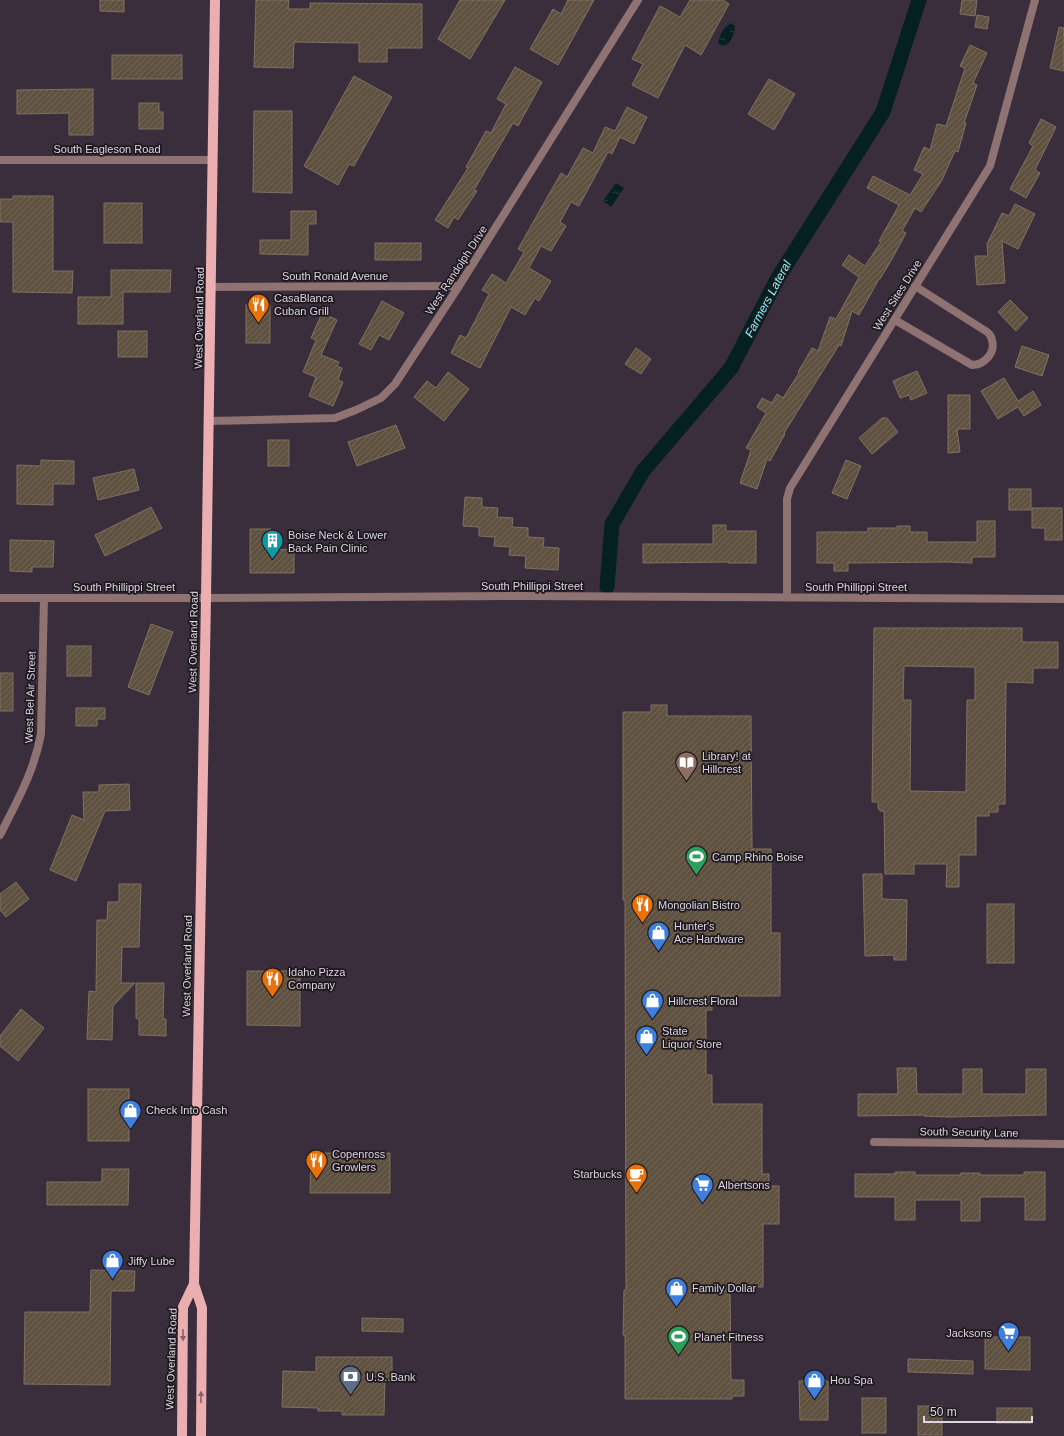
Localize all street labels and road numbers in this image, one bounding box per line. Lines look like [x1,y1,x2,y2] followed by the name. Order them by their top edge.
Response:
[53,143,161,155] street label: South Eagleson Road
[423,223,489,317] street label: West Randolph Drive
[870,257,924,333] street label: West Sites Drive
[192,267,206,369] street label: West Overland Road
[282,270,388,282] street label: South Ronald Avenue
[481,580,583,592] street label: South Phillippi Street
[73,581,175,593] street label: South Phillippi Street
[805,581,907,593] street label: South Phillippi Street
[186,591,200,693] street label: West Overland Road
[22,651,38,743] street label: West Bel Air Street
[180,915,194,1017] street label: West Overland Road
[919,1125,1019,1139] street label: South Security Lane
[163,1308,179,1410] street label: West Overland Road

